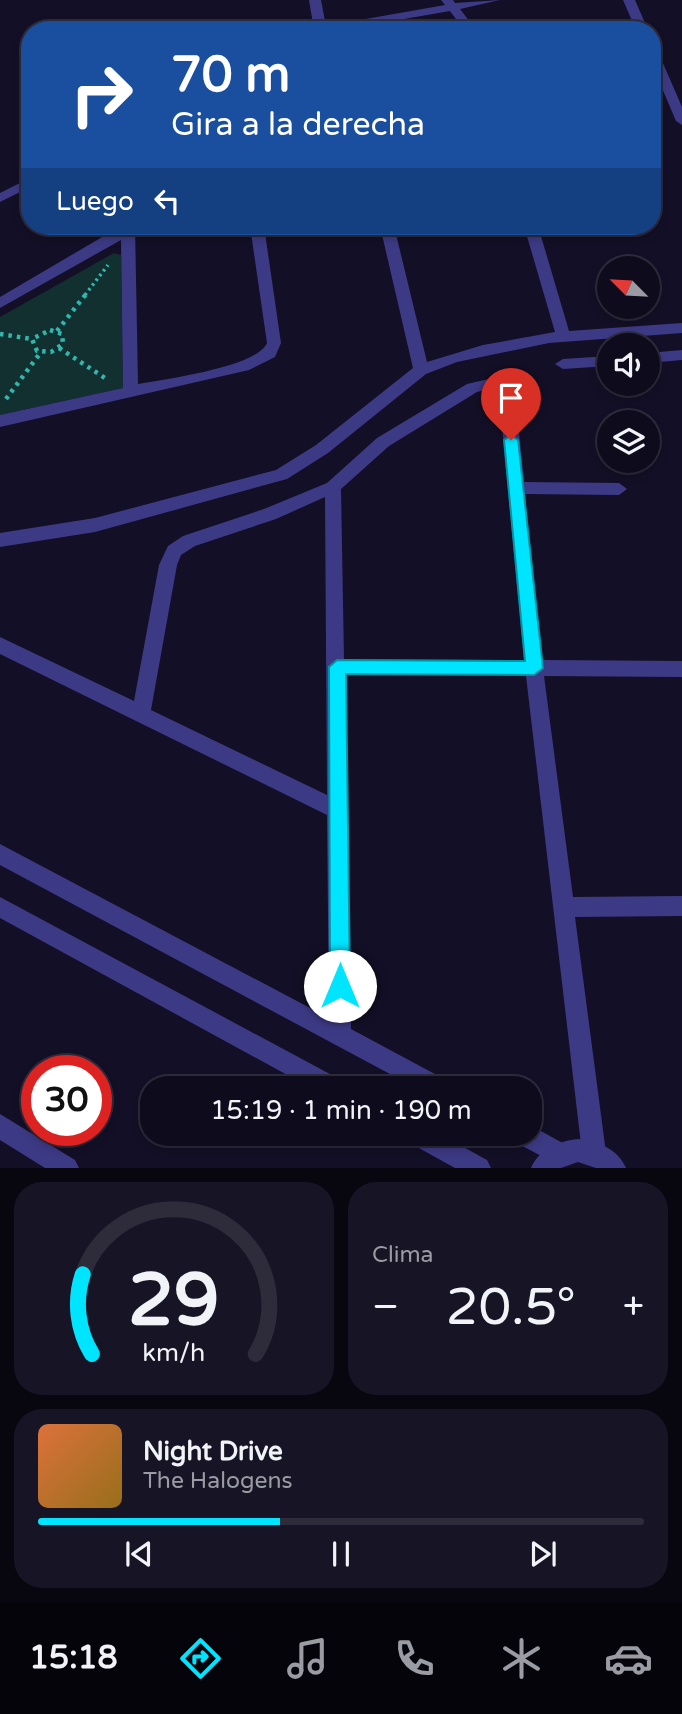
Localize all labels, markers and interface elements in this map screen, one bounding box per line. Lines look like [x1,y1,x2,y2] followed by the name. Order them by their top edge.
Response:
[171,46,290,105] text: 70 m
[56,49,147,140] icon: right
[171,106,425,144] text: Gira a la derecha
[148,182,186,220] icon: left
[56,186,134,217] text: Luego
[597,256,660,318] north arrow
[597,256,660,473] map controls
[597,333,660,396] button: sound
[481,368,541,440] pin
[492,379,530,417] icon: arrive
[597,410,660,473] button: layers
[303,949,377,1023] position arrow
[21,1055,112,1146] speed limit sign: 30
[210,1095,472,1126] text: 15:19 · 1 min · 190 m
[372,1241,433,1269] text: Clima
[128,1258,220,1346] text: 29
[446,1276,576,1339] text: 20.5°
[372,1284,399,1330] text: −
[623,1284,644,1330] text: +
[143,1338,205,1368] text: km/h
[143,1436,283,1467] text: Night Drive
[143,1467,292,1495] text: The Halogens
[120,1535,158,1573] icon: previous
[322,1535,360,1573] icon: pause
[524,1535,562,1573] icon: next
[176,1634,225,1683] icon: directions
[283,1634,332,1683] icon: music
[390,1634,439,1683] icon: phone
[497,1634,546,1683] icon: climate
[604,1634,653,1683] icon: car
[29,1639,118,1677] text: 15:18

